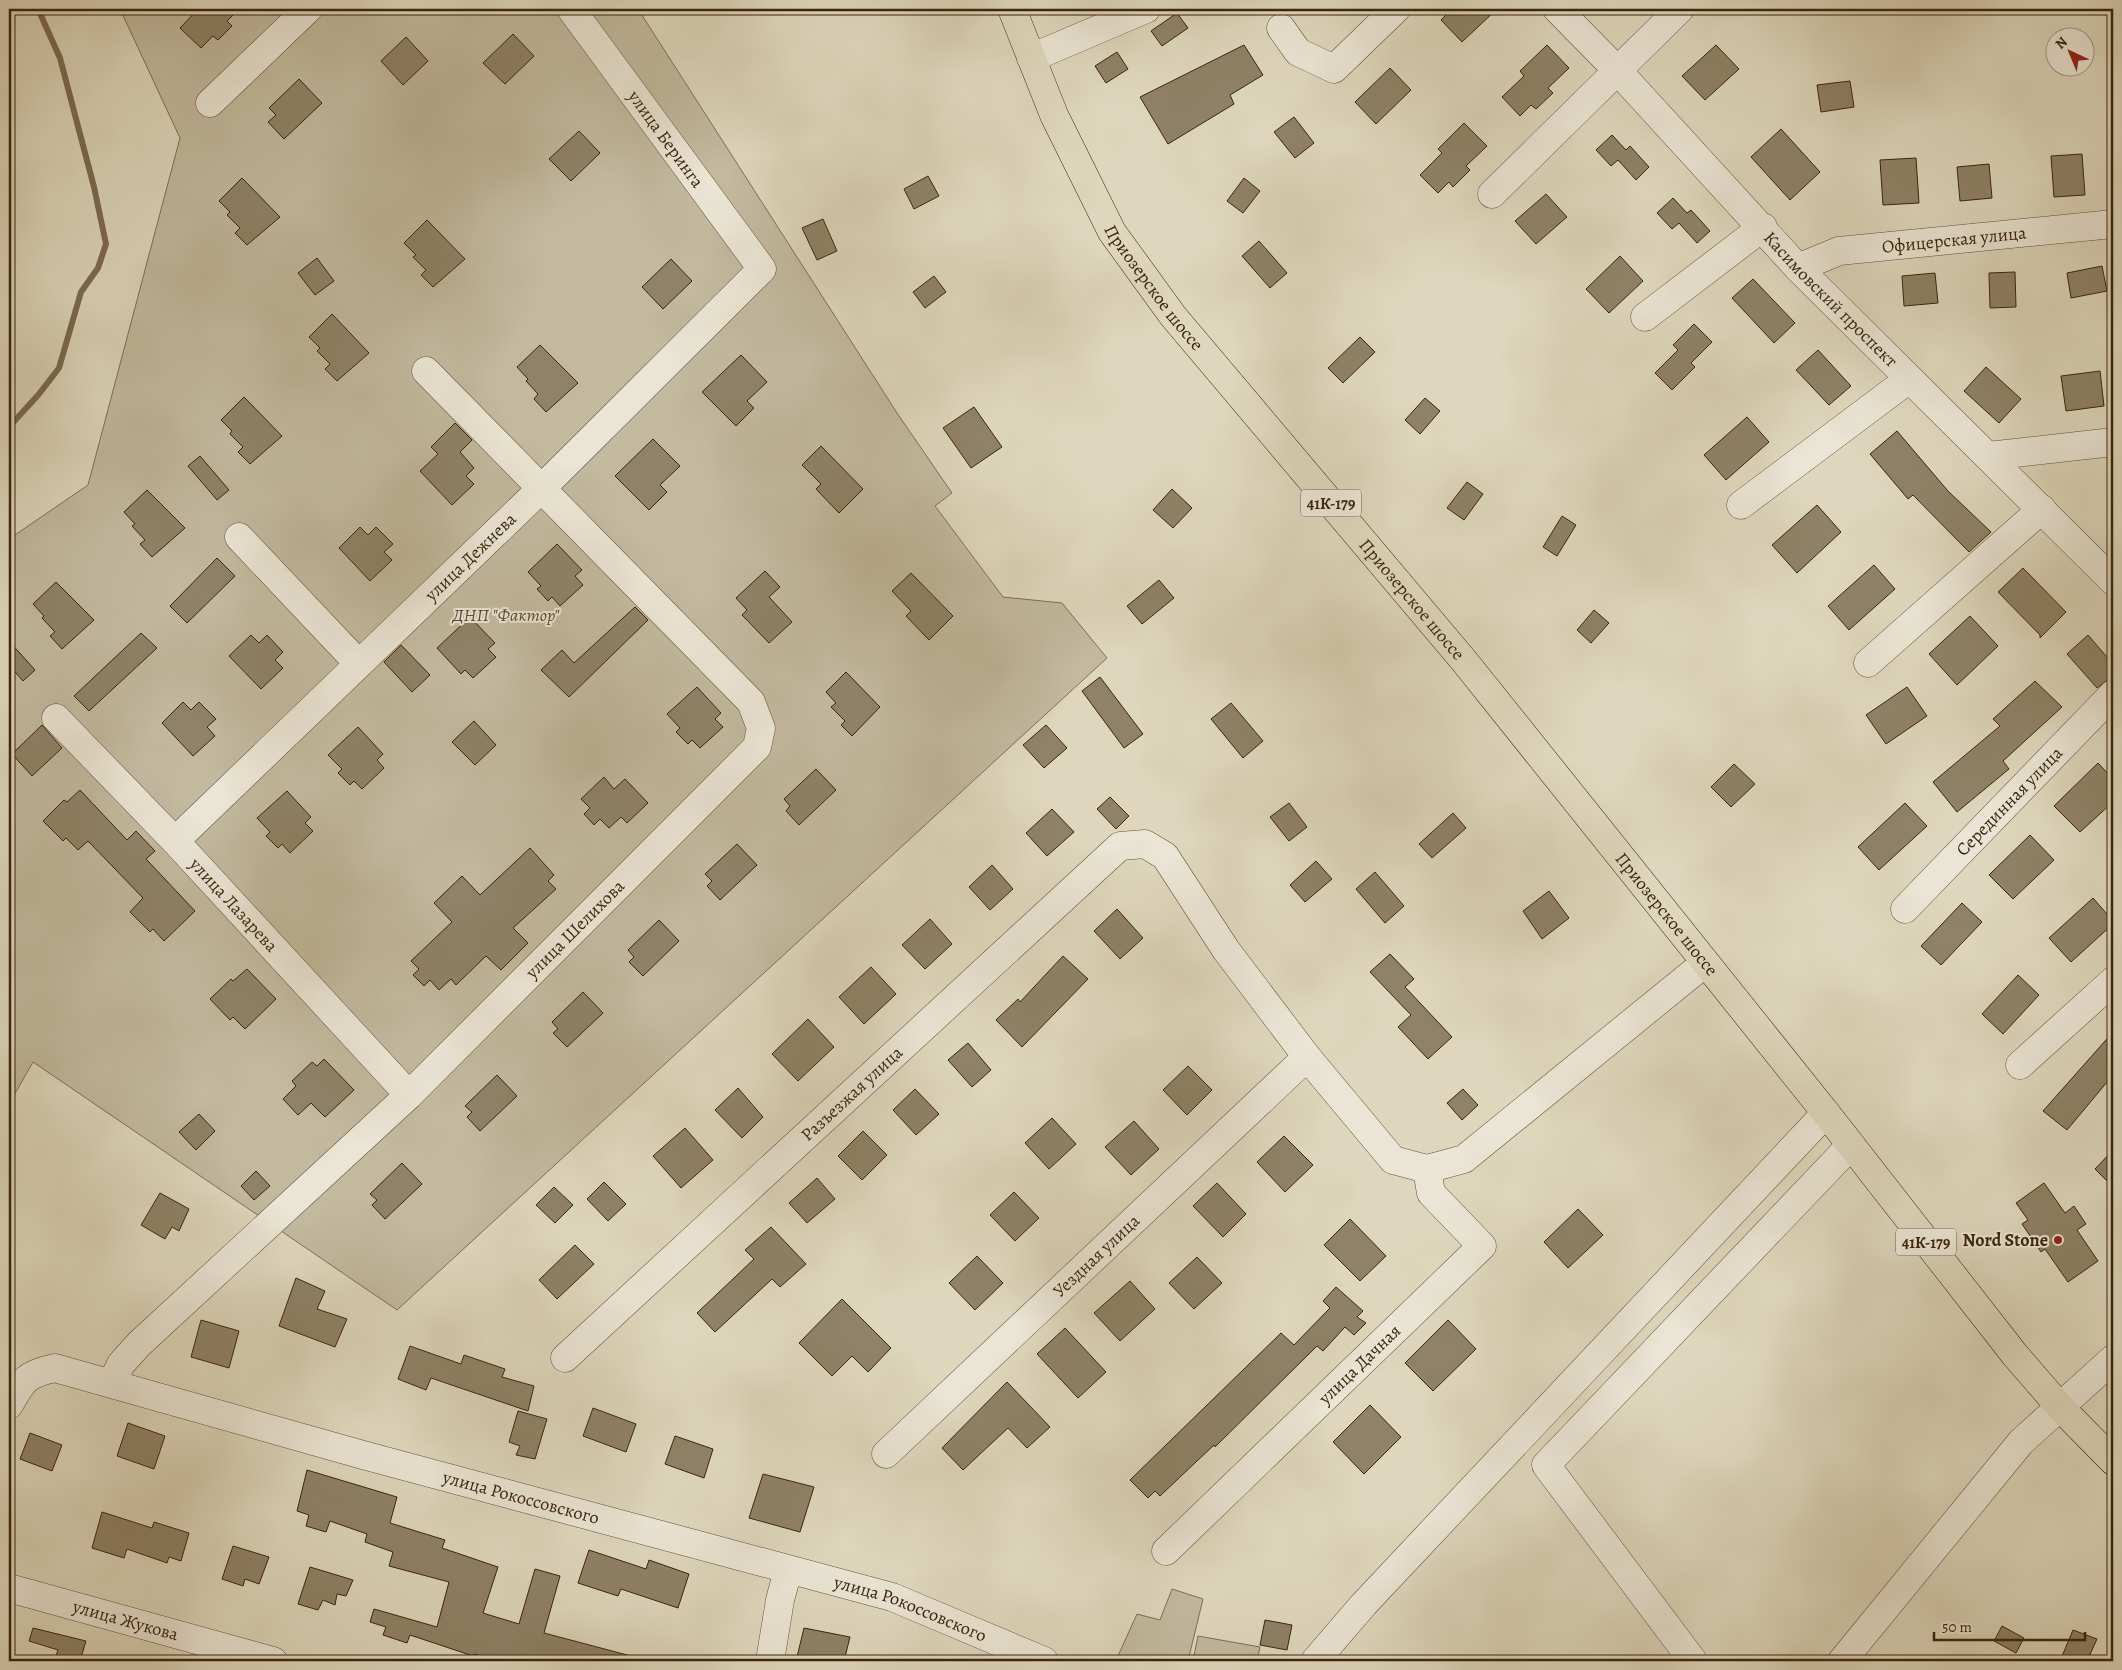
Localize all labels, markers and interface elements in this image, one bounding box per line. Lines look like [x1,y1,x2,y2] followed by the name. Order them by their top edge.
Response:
[2044,28,2094,78] north arrow
[2051,33,2072,53] text: N
[622,85,710,193] street label: улица Беринга
[1098,221,1209,356] street label: Приозерское шоссе
[1881,221,2028,259] street label: Офицерская улица
[1758,226,1903,372] street label: Касимовский проспект
[1301,489,1361,516] road number: 41К-179
[419,507,522,607] street label: улица Дежнева
[1354,533,1470,665] street label: Приозерское шоссе
[451,603,560,627] park label: ДНП "Фактор"
[1951,741,2068,861] street label: Серединная улица
[1610,847,1724,981] street label: Приозерское шоссе
[184,852,284,958] street label: улица Лазарева
[520,874,630,984] street label: улица Шелихова
[796,1040,908,1147] street label: Разъезжая улица
[1048,1208,1145,1303] street label: Уездная улица
[1896,1228,1956,1256] road number: 41К-179
[1963,1228,2048,1252] place label: Nord Stone
[2052,1234,2064,1246] marker: Nord Stone
[1313,1319,1406,1410] street label: улица Дачная
[439,1465,602,1530] street label: улица Рокоссовского
[830,1570,990,1647] street label: улица Рокоссовского
[69,1594,182,1646] street label: улица Жукова
[1934,1610,2086,1642] scale bar
[1942,1617,1972,1637] text: 50 m

